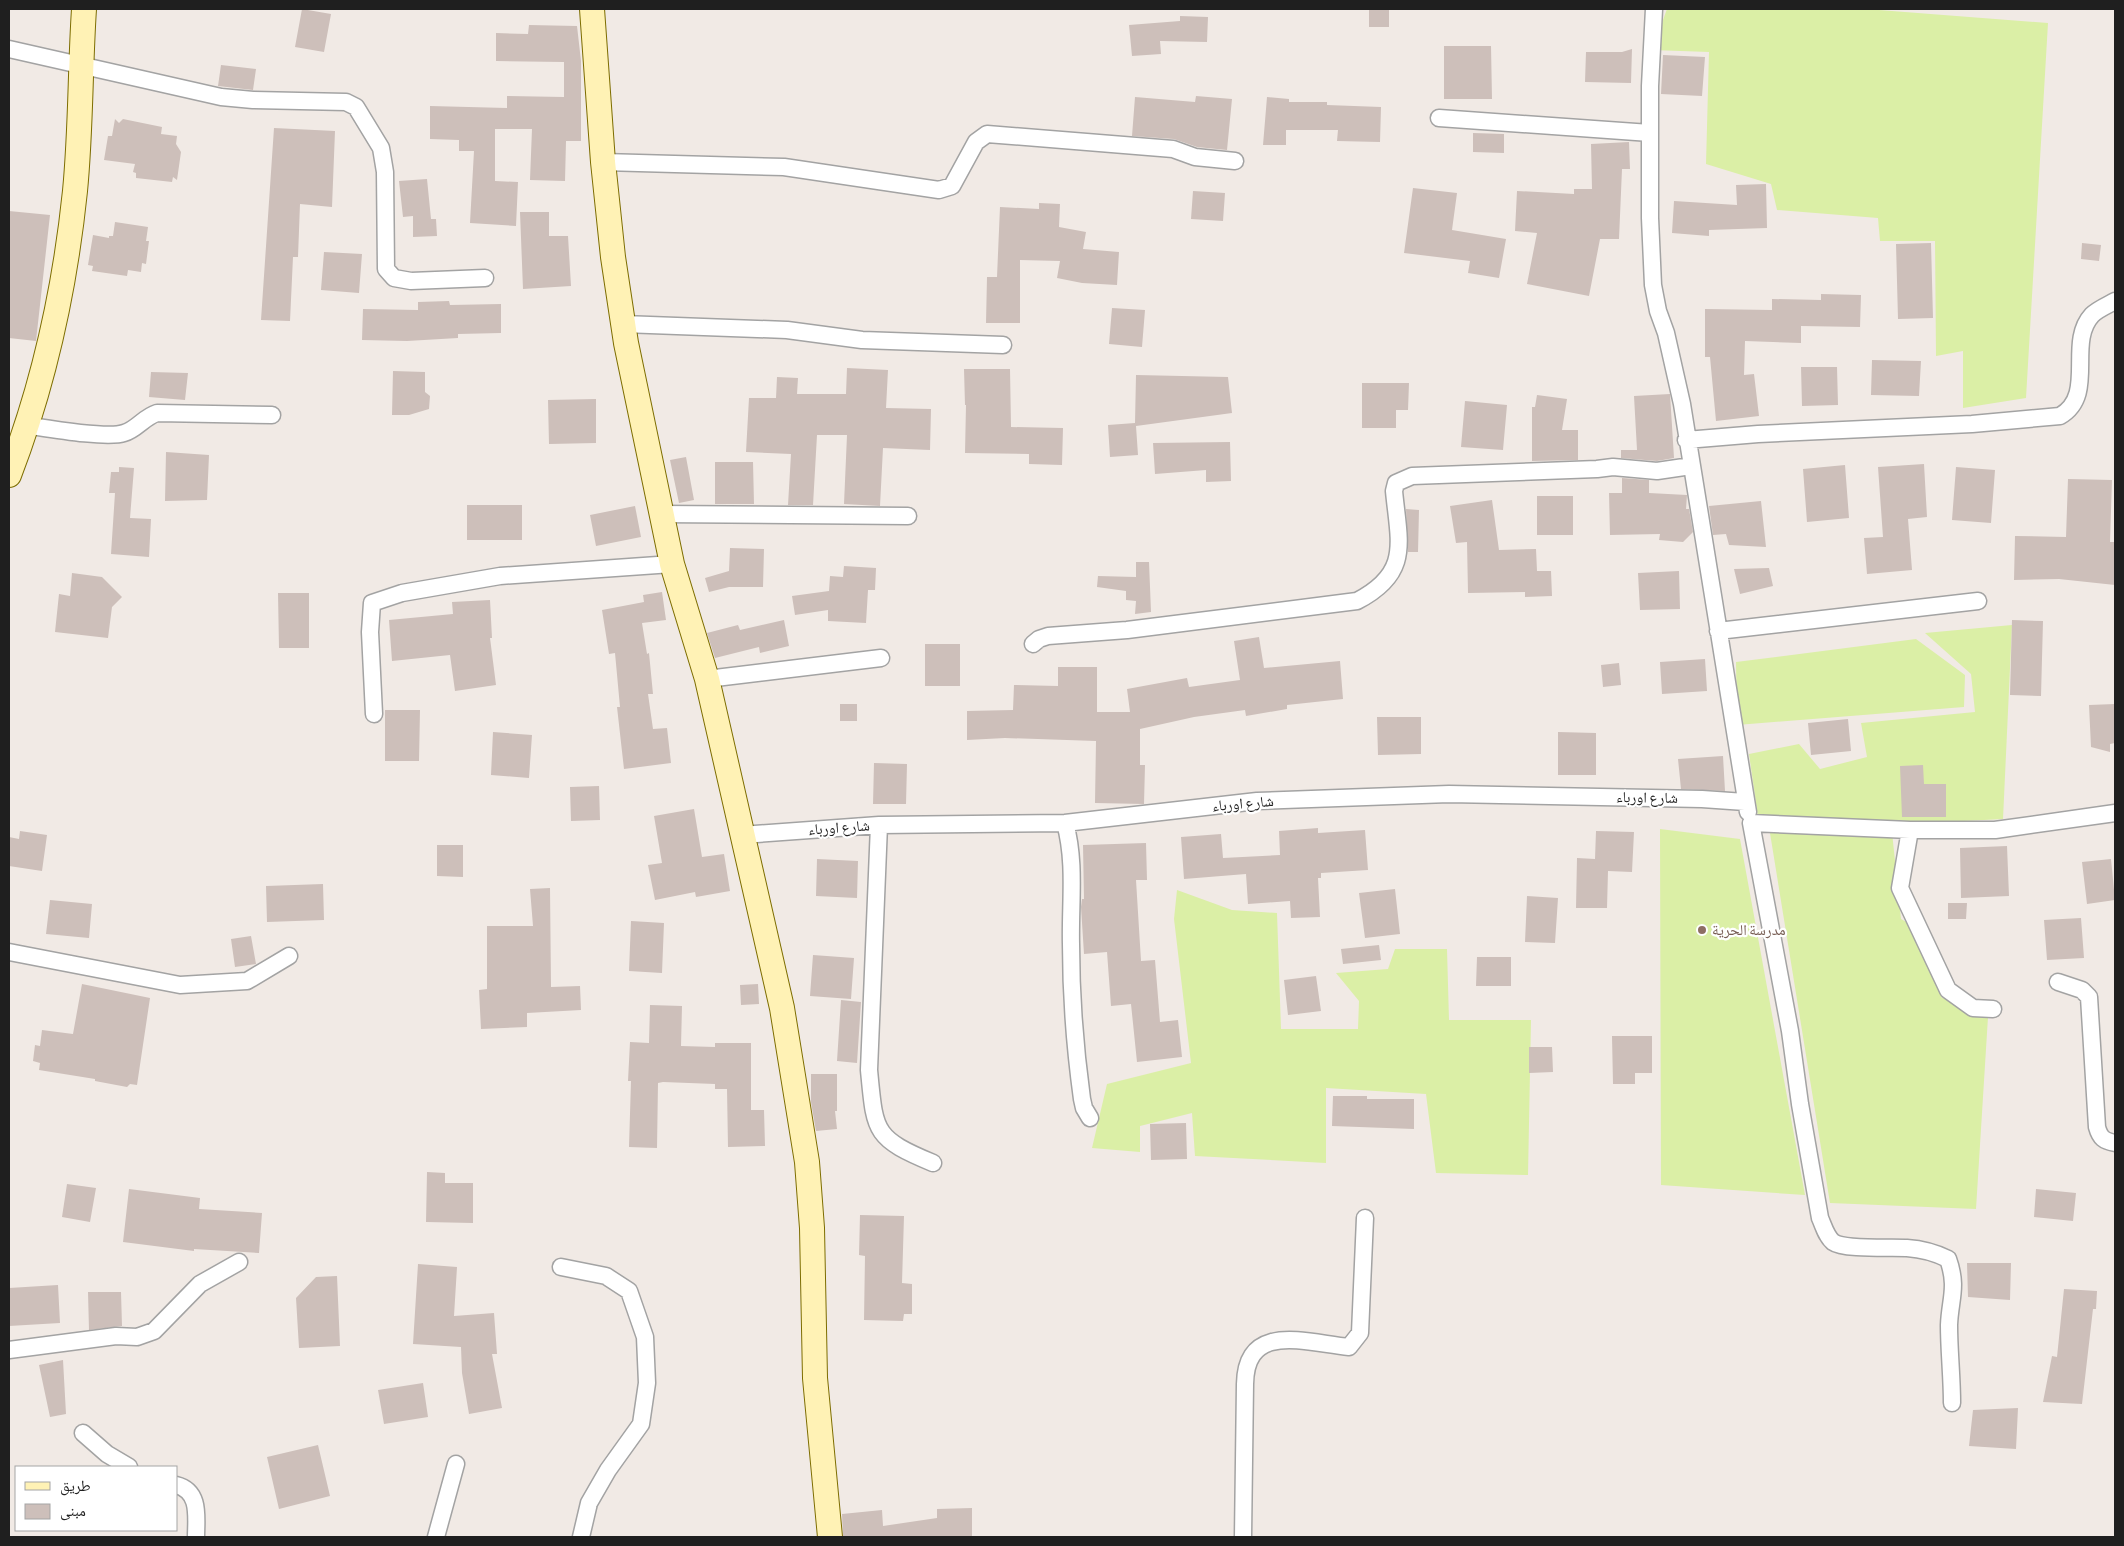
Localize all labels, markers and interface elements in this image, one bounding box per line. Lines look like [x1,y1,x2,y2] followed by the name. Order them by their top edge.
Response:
[1616,790,1678,808] street label: شارع اورباء
[1212,794,1275,816] street label: شارع اورباء
[808,818,871,840] street label: شارع اورباء
[1712,923,1786,939] place label: مدرسة الحرية
[1696,924,1708,936] marker: مدرسة الحرية
[15,1466,178,1531] legend
[60,1479,91,1496] text: طريق
[60,1504,86,1521] text: مبنى

